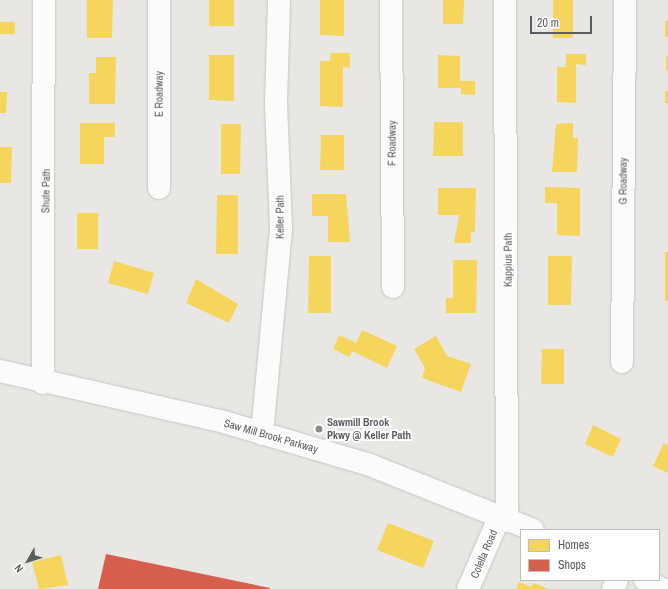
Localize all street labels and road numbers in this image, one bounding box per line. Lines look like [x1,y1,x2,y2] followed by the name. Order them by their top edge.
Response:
[152,71,166,117] street label: E Roadway
[385,120,399,166] street label: F Roadway
[616,157,630,205] street label: G Roadway
[39,169,53,213] street label: Shute Path
[273,195,287,239] street label: Keller Path
[501,233,515,287] street label: Kappius Path
[222,416,320,456] street label: Saw Mill Brook Parkway
[468,528,500,580] street label: Colella Road

